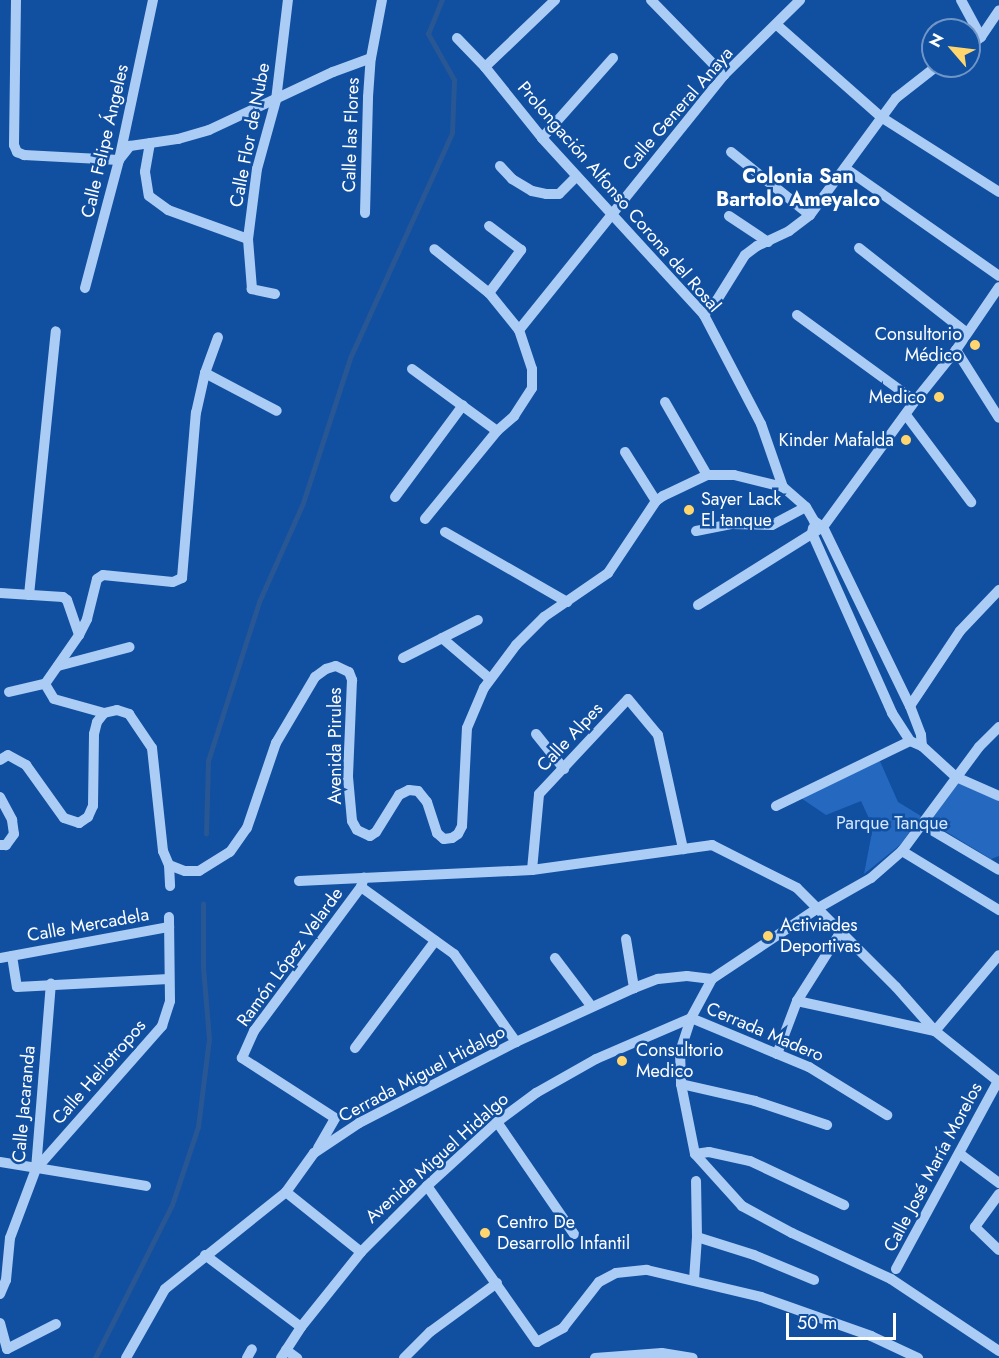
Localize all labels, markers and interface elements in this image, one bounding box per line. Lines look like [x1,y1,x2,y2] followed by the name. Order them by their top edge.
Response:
[921,18,981,78] north arrow
[923,29,950,51] text: N
[618,43,738,175] street label: Calle General Anaya
[225,61,275,209] street label: Calle Flor de Nube
[77,62,133,220] street label: Calle Felipe Ángeles
[338,77,364,193] street label: Calle las Flores
[513,77,725,317] street label: Prolongación Alfonso Corona del Rosal
[716,164,880,211] district label: Colonia San Bartolo Ameyalco
[875,324,962,366] place label: Consultorio Médico
[966,336,984,354] marker: Consultorio Médico
[869,386,926,408] place label: Medico
[930,388,948,406] marker: Medico
[778,429,894,451] place label: Kinder Mafalda
[899,433,913,447] marker: Kinder Mafalda
[701,489,781,532] place label: Sayer Lack El tanque
[682,503,696,517] marker: Sayer Lack El tanque
[324,687,346,805] street label: Avenida Pirules
[533,698,607,776] street label: Calle Alpes
[836,812,948,834] park label: Parque Tanque
[232,883,348,1031] street label: Ramón López Velarde
[25,904,151,946] street label: Calle Mercadela
[780,915,861,958] place label: Activiades Deportivas
[761,929,775,943] marker: Activiades Deportivas
[703,998,827,1066] street label: Cerrada Madero
[48,1015,150,1129] street label: Calle Heliotropos
[335,1021,509,1127] street label: Cerrada Miguel Hidalgo
[636,1040,723,1082] place label: Consultorio Medico
[8,1045,40,1163] street label: Calle Jacaranda
[613,1052,631,1070] marker: Consultorio Medico
[879,1079,987,1255] street label: Calle José María Morelos
[361,1088,513,1228] street label: Avenida Miguel Hidalgo
[497,1212,630,1254] place label: Centro De Desarrollo Infantil
[478,1226,492,1240] marker: Centro De Desarrollo Infantil
[789,1301,898,1339] scale bar
[797,1310,837,1336] text: 50 m

